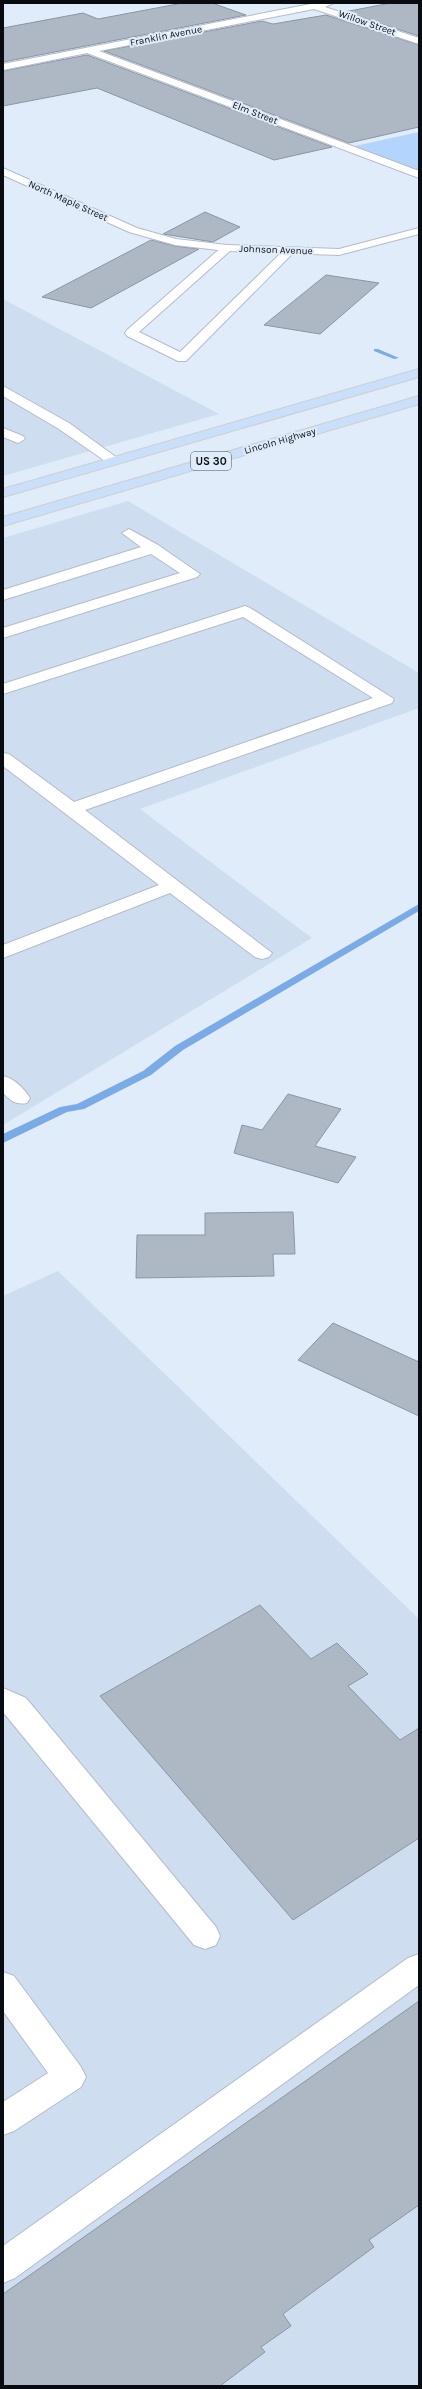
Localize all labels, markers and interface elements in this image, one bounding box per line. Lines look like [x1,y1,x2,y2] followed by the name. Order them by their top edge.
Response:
[337,8,398,39] street label: Willow Street
[129,23,203,49] street label: Franklin Avenue
[231,99,280,127] street label: Elm Street
[26,178,110,224] street label: North Maple Street
[239,243,313,257] street label: Johnson Avenue
[243,425,318,457] street label: Lincoln Highway
[191,452,231,470] road number: US 30

